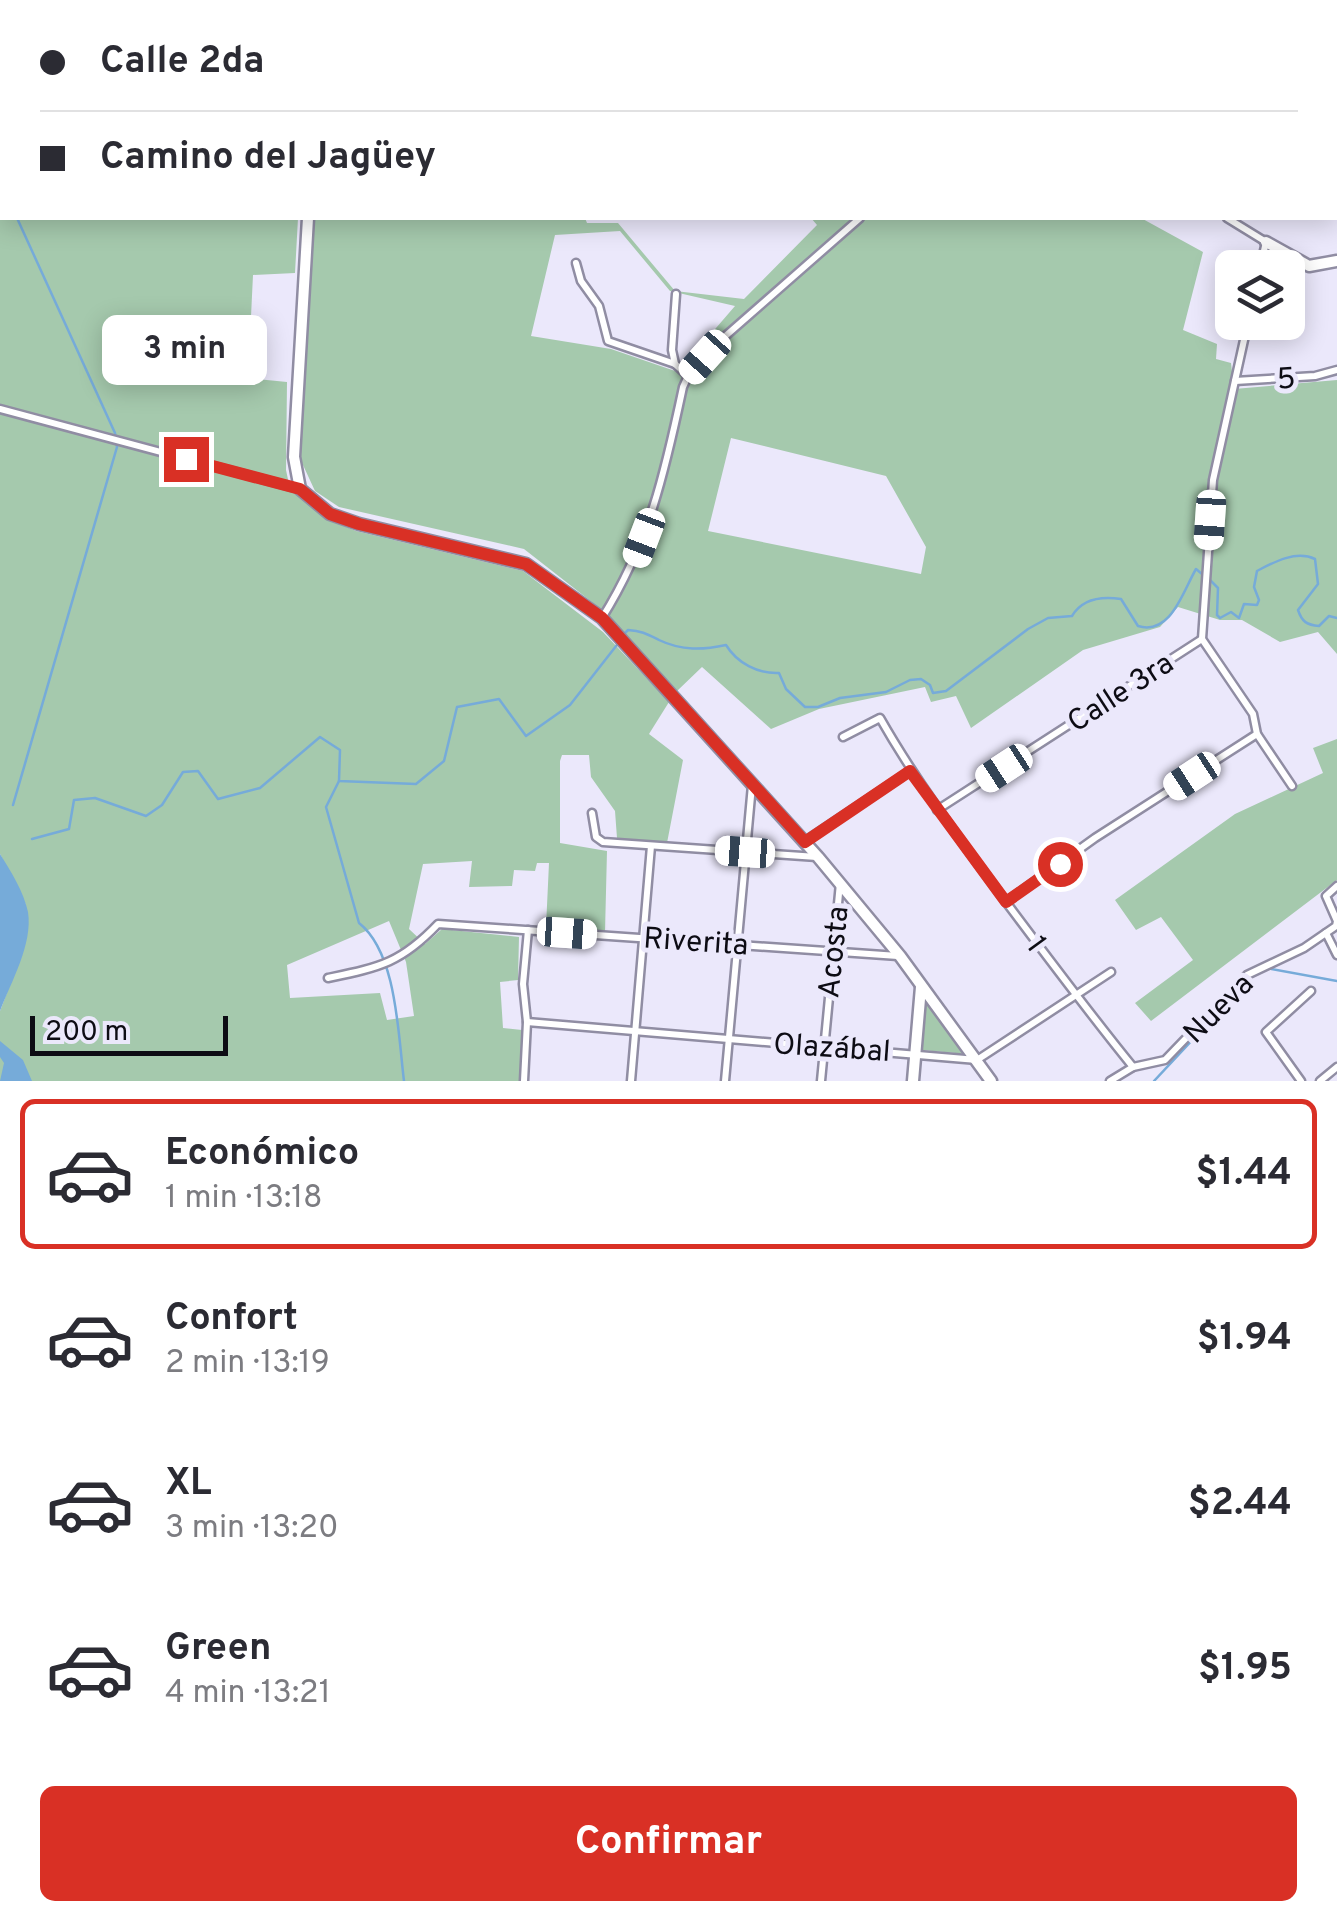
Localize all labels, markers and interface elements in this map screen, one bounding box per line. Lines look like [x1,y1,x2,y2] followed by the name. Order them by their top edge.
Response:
[100,38,265,87] text: Calle 2da
[100,134,436,183] text: Camino del Jagüey
[1215,250,1305,340] map controls
[1215,250,1305,340] button: layers
[104,314,268,384] callout: 3 min
[674,325,736,389] car
[143,330,226,370] text: 3 min
[1276,361,1297,400] street label: 5
[164,437,209,482] route end
[1193,489,1227,551] car
[619,505,669,571] car
[1061,646,1181,742] street label: Calle 3ra
[971,739,1037,797] car
[1159,747,1225,805] car
[714,835,776,869] car
[1038,842,1083,887] route start
[812,904,859,1000] street label: Acosta
[536,916,598,950] car
[642,921,750,966] street label: Riverita
[1017,930,1053,961] street label: 1
[1177,967,1263,1053] street label: Nueva
[30,1011,228,1056] scale bar
[45,1015,128,1051] text: 200 m
[772,1027,892,1072] street label: Olazábal
[45,1129,135,1219] icon: car
[165,1130,359,1179] text: Económico
[1196,1150,1292,1199] text: $1.44
[165,1179,323,1219] text: 1 min · 13:18
[45,1294,135,1384] icon: car
[165,1295,298,1344] text: Confort
[1197,1315,1292,1364] text: $1.94
[165,1344,330,1384] text: 2 min · 13:19
[45,1459,135,1549] icon: car
[165,1460,212,1509] text: XL
[1188,1480,1292,1529] text: $2.44
[165,1509,339,1549] text: 3 min · 13:20
[45,1624,135,1714] icon: car
[165,1625,271,1674] text: Green
[1198,1645,1292,1694] text: $1.95
[165,1674,331,1714] text: 4 min · 13:21
[40,1786,1297,1901] button: Confirmar

